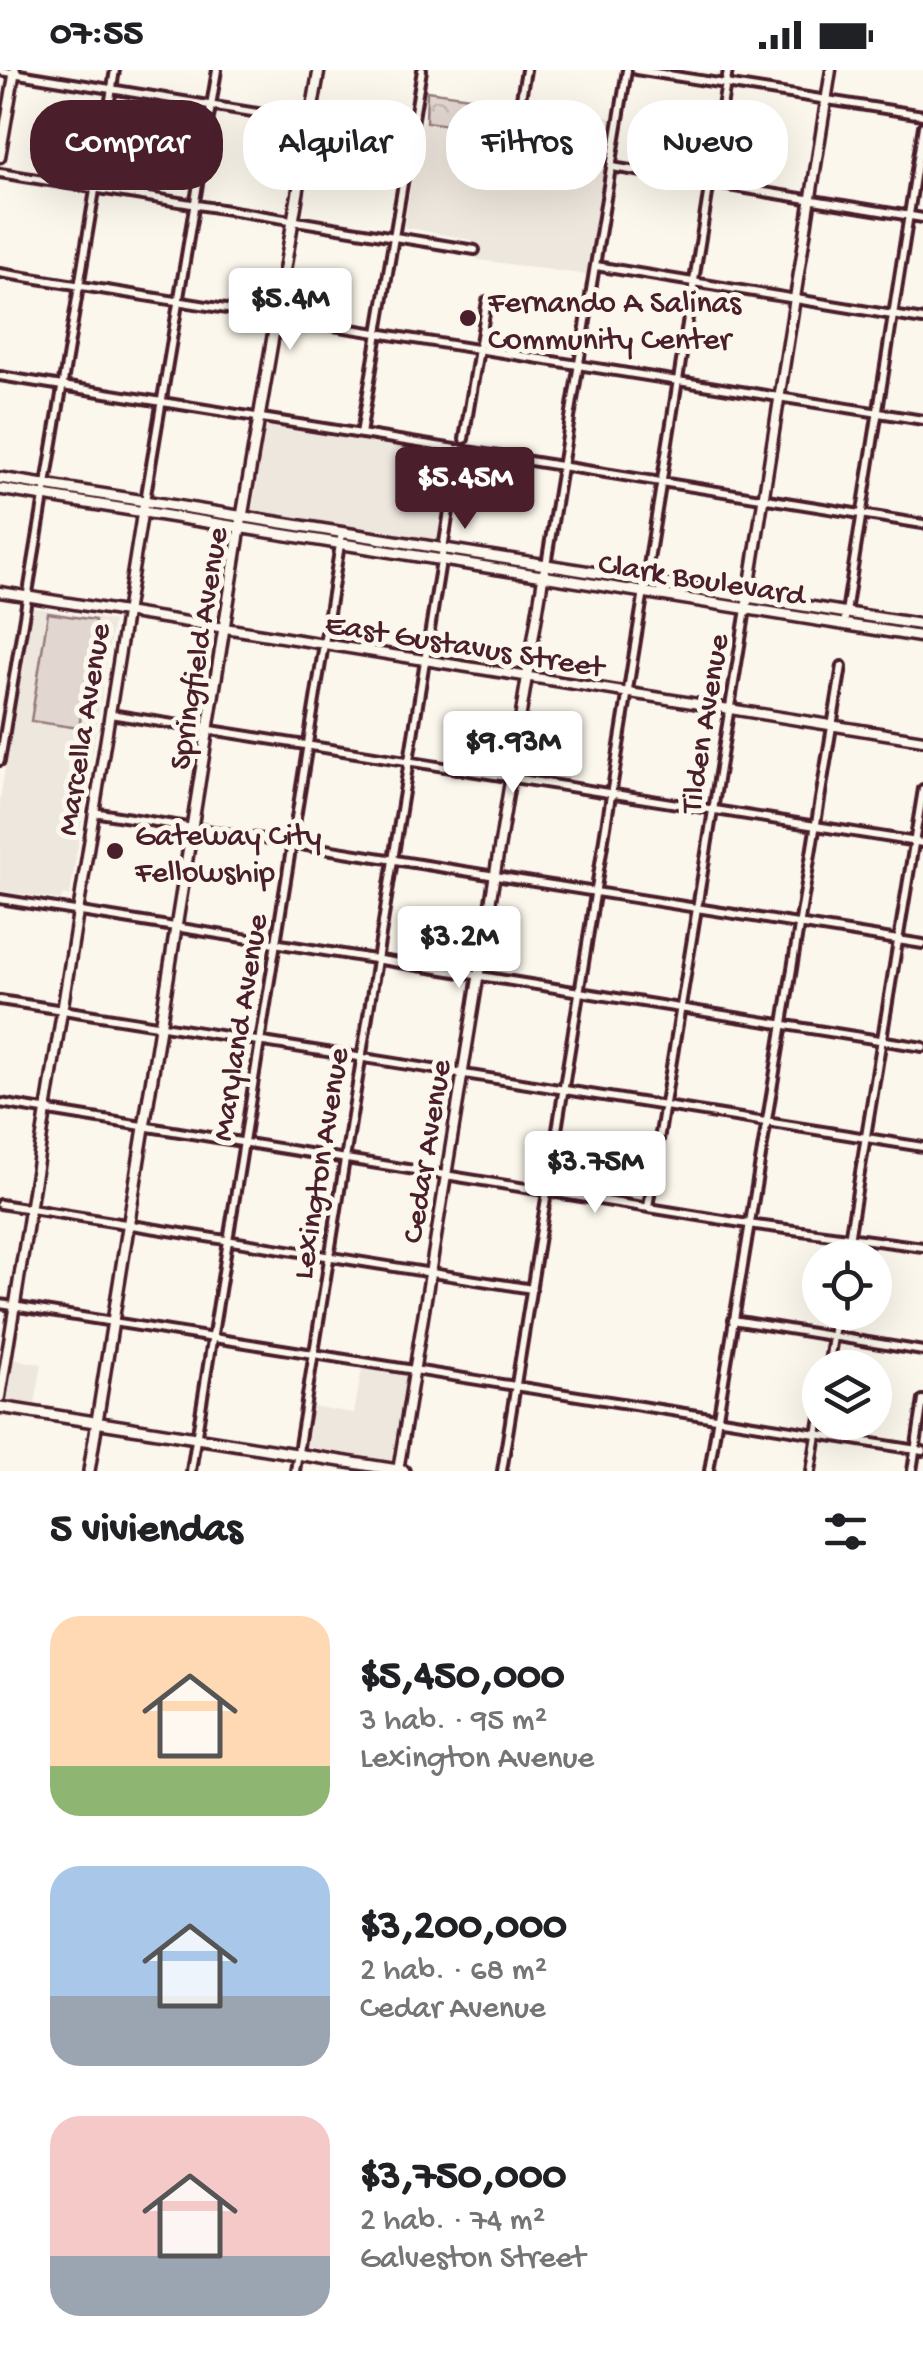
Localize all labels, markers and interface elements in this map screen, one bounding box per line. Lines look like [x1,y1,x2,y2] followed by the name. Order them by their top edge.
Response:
[50,13,143,57] text: 07:55
[30,100,223,190] chip: Comprar
[243,100,426,190] chip: Alquilar
[446,100,607,190] chip: Filtros
[627,100,788,190] chip: Nuevo
[220,268,360,353] pin: $5.4M
[251,281,329,319] text: $5.4M
[487,286,742,361] place label: Fernando A Salinas Community Center
[457,307,479,329] marker: Fernando A Salinas Community Center
[384,447,546,532] pin: $5.45M
[417,460,513,498] text: $5.45M
[163,524,239,773] street label: Springfield Avenue
[595,547,810,617] street label: Clark Boulevard
[322,607,609,689] street label: East Gustavus Street
[50,620,122,839] street label: Marcella Avenue
[674,631,740,818] street label: Tilden Avenue
[432,711,594,796] pin: $9.93M
[465,724,561,762] text: $9.93M
[134,819,322,894] place label: Gateway City Fellowship
[104,840,126,862] marker: Gateway City Fellowship
[389,906,529,991] pin: $3.2M
[205,911,279,1144] street label: Maryland Avenue
[420,919,498,957] text: $3.2M
[286,1045,360,1282] street label: Lexington Avenue
[396,1057,462,1246] street label: Cedar Avenue
[514,1131,676,1216] pin: $3.75M
[547,1144,643,1182] text: $3.75M
[802,1240,892,1440] map controls
[802,1240,892,1330] button: locate
[802,1350,892,1440] button: layers
[818,1504,873,1559] icon: filters
[50,1507,242,1556] text: 5 viviendas
[360,1654,565,1703] text: $5,450,000
[130,1656,250,1776] icon: home
[360,1703,547,1741] text: 3 hab. · 95 m²
[360,1741,594,1779] text: Lexington Avenue
[360,1904,567,1953] text: $3,200,000
[130,1906,250,2026] icon: home
[360,1953,547,1991] text: 2 hab. · 68 m²
[360,1991,546,2029] text: Cedar Avenue
[360,2154,566,2203] text: $3,750,000
[130,2156,250,2276] icon: home
[360,2203,545,2241] text: 2 hab. · 74 m²
[360,2241,585,2279] text: Galveston Street

